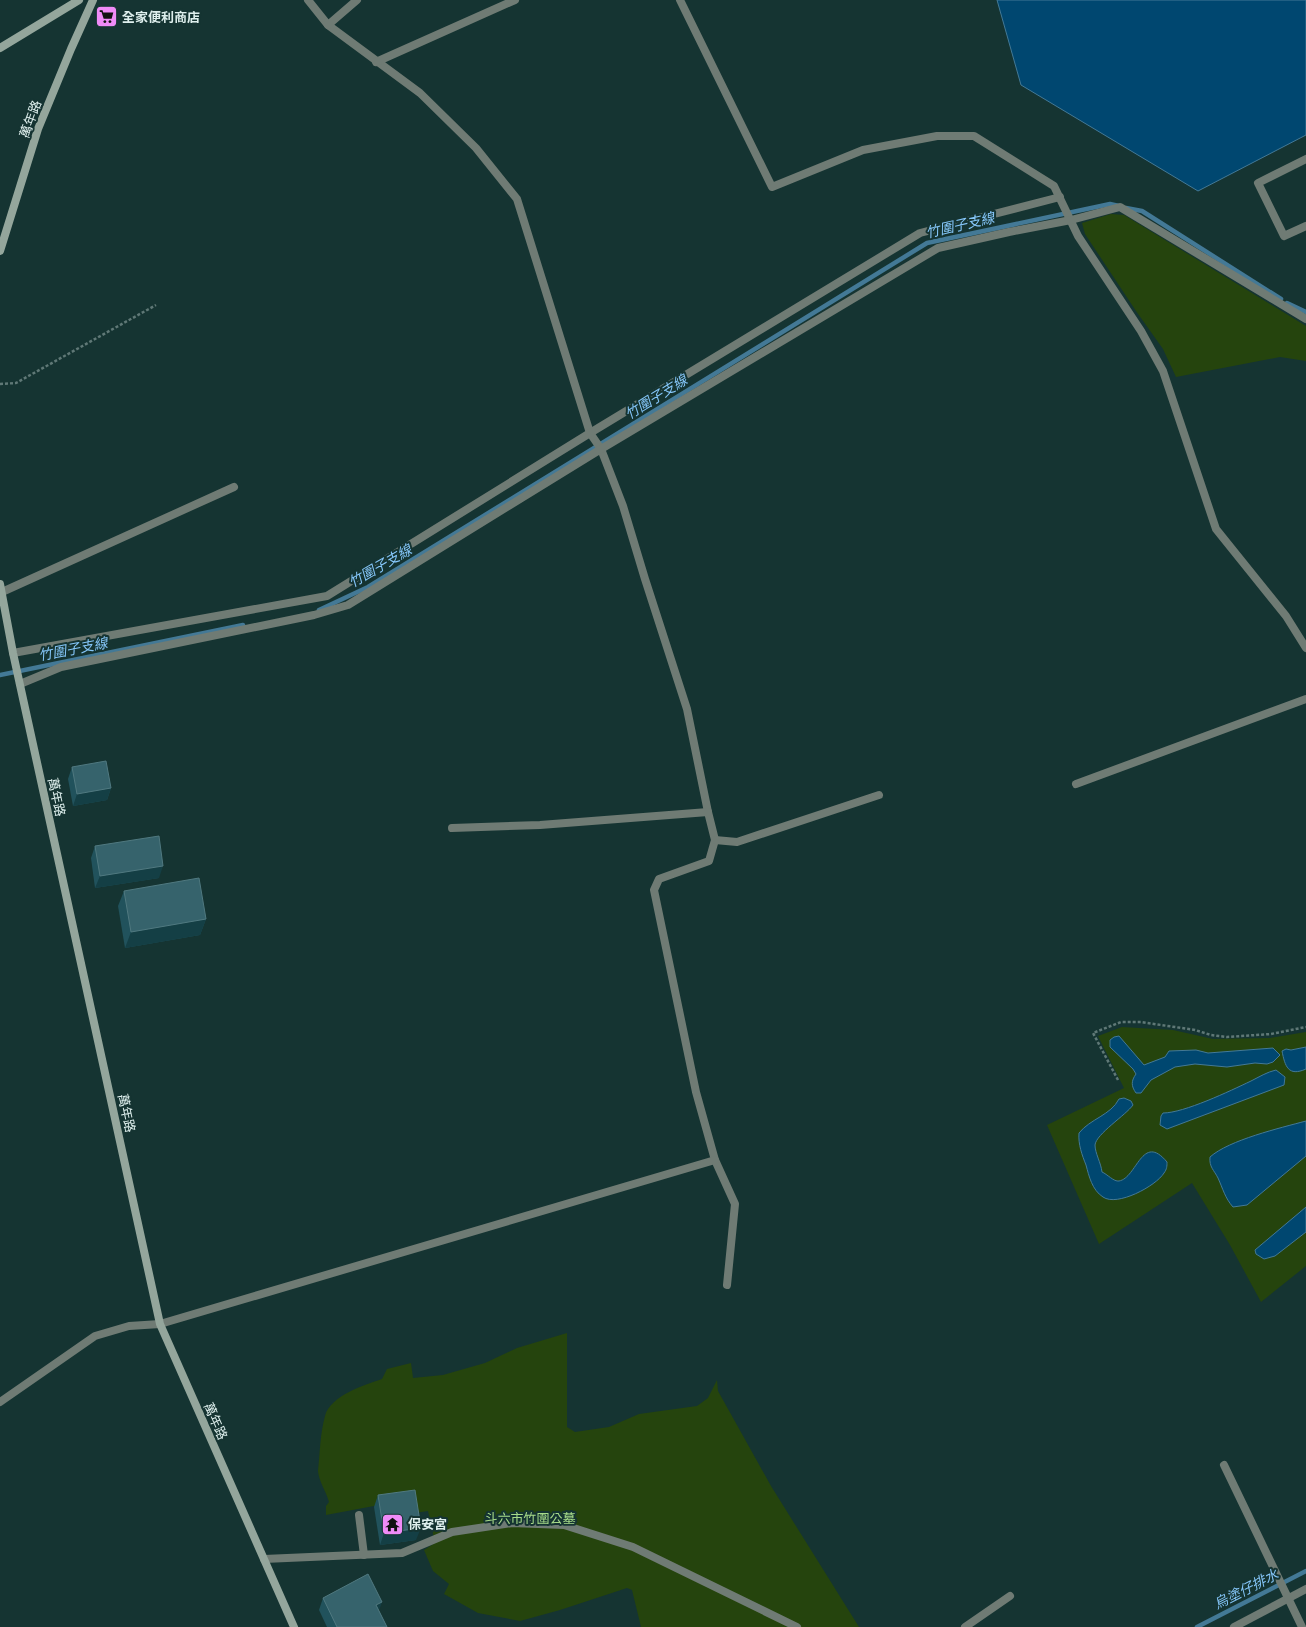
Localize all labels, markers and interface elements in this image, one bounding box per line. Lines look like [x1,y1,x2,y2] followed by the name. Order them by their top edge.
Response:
[94,4,120,30] supermarket icon: 全家便利商店
[122,10,200,25] place label: 全家便利商店
[17,98,44,140] street label: 萬年路
[924,209,998,241] water label: 竹圍子支線
[622,371,692,422] water label: 竹圍子支線
[346,541,416,590] water label: 竹圍子支線
[37,634,111,664] water label: 竹圍子支線
[45,776,68,818] street label: 萬年路
[115,1092,138,1134] street label: 萬年路
[201,1400,230,1442] street label: 萬年路
[380,1511,406,1537] temple icon: 保安宮
[484,1511,576,1526] park label: 斗六市竹圍公墓
[408,1517,447,1532] place label: 保安宮
[1211,1566,1282,1612] water label: 烏塗仔排水

